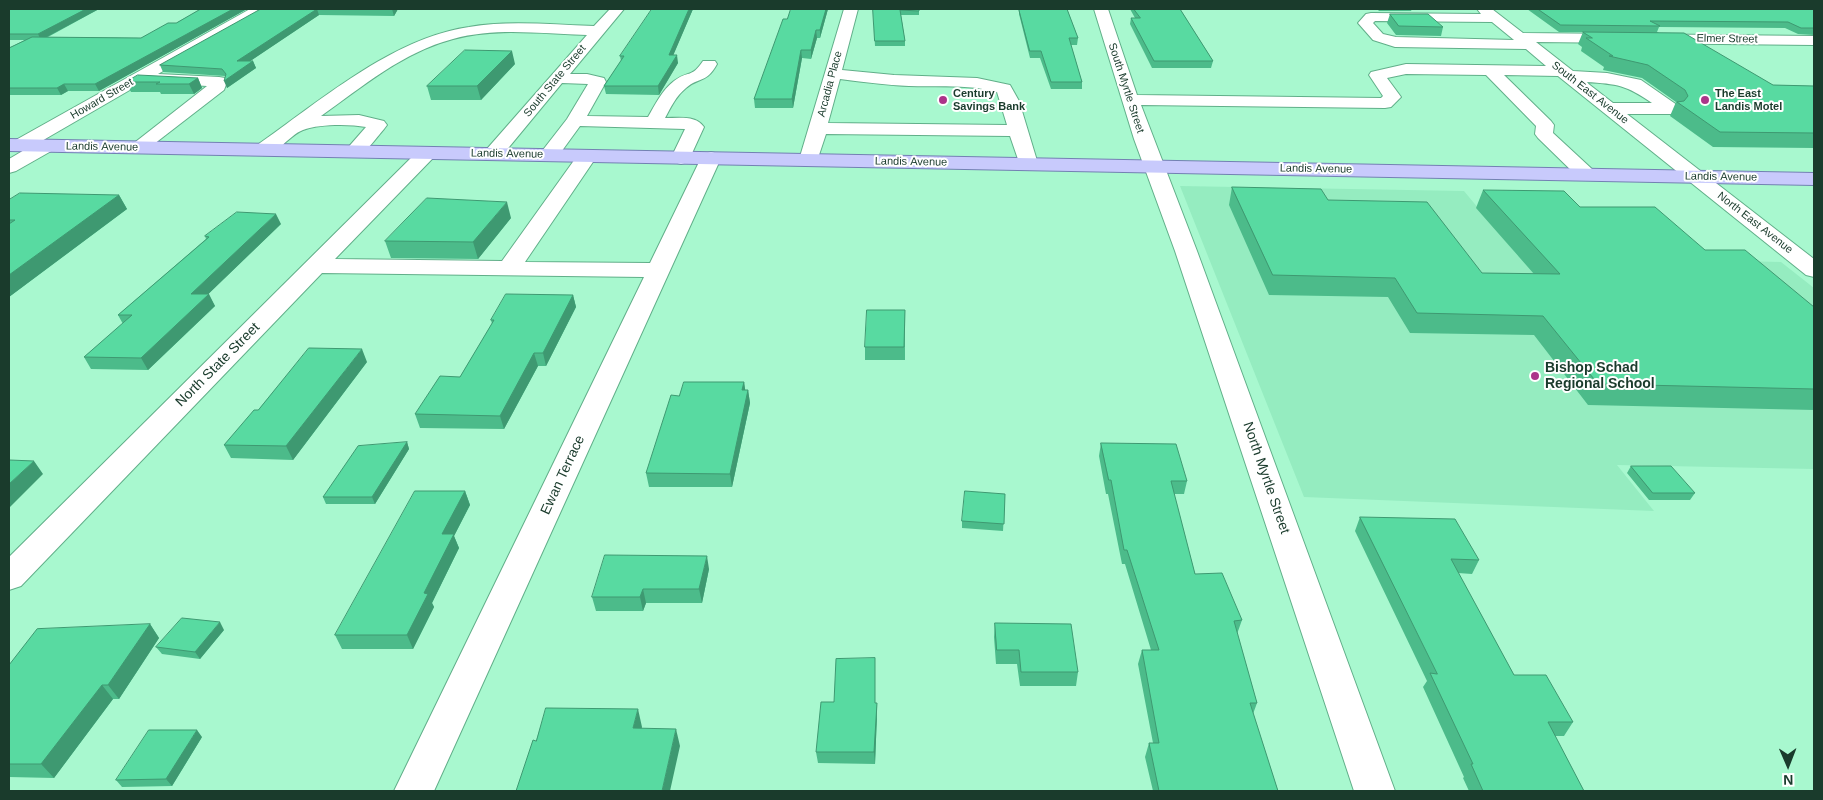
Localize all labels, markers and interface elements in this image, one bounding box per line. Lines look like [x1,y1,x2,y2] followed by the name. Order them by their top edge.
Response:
[1696,32,1758,46] street label: Elmer Street
[1105,41,1147,135] street label: South Myrtle Street
[521,42,589,120] street label: South State Street
[815,50,845,118] street label: Arcadia Place
[1549,59,1631,127] street label: South East Avenue
[68,76,136,122] street label: Howard Street
[953,87,1025,113] place label: Century Savings Bank
[1715,87,1782,113] place label: The East Landis Motel
[937,94,949,106] marker: Century Savings Bank
[1699,94,1711,106] marker: The East Landis Motel
[66,140,138,154] street label: Landis Avenue
[471,147,543,161] street label: Landis Avenue
[875,155,947,169] street label: Landis Avenue
[1280,162,1352,176] street label: Landis Avenue
[1685,170,1757,184] street label: Landis Avenue
[1715,189,1795,257] street label: North East Avenue
[172,319,264,411] street label: North State Street
[1545,360,1655,392] place label: Bishop Schad Regional School
[1529,370,1541,382] marker: Bishop Schad Regional School
[1239,420,1293,536] street label: North Myrtle Street
[537,433,589,517] street label: Ewan Terrace
[1763,740,1813,790] north arrow
[1783,772,1793,788] text: N

